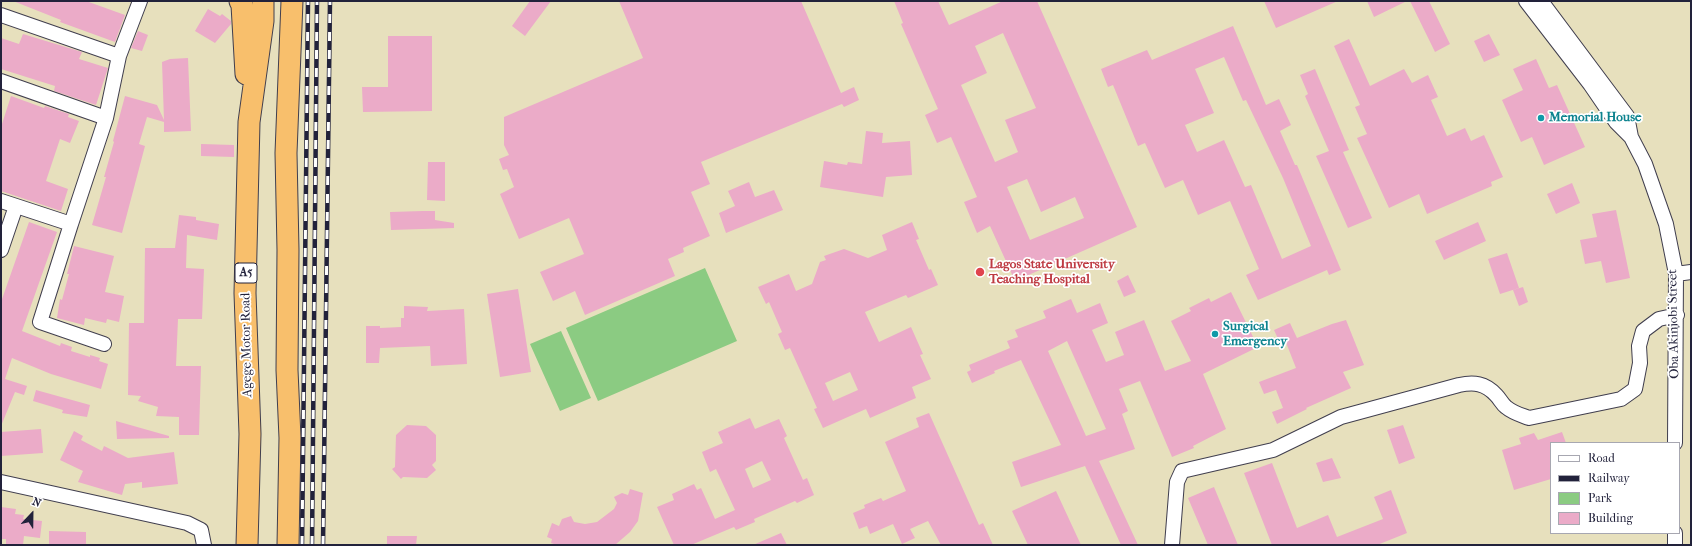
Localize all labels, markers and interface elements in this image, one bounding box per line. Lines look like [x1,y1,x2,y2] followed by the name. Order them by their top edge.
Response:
[1549,110,1641,126] place label: Memorial House
[1536,113,1546,123] marker: Memorial House
[989,257,1115,288] place label: Lagos State University Teaching Hospital
[235,263,257,283] road number: A5
[974,266,986,278] marker: Lagos State University Teaching Hospital
[1665,269,1683,379] street label: Oba Akinjobi Street
[238,293,256,397] street label: Agege Motor Road
[1223,319,1287,350] place label: Surgical Emergency
[1210,329,1220,339] marker: Surgical Emergency
[1550,442,1680,534] legend
[1588,451,1615,465] text: Road
[1588,471,1630,485] text: Railway
[1588,491,1612,505] text: Park
[12,494,52,534] north arrow
[30,495,43,510] text: N
[1588,511,1633,525] text: Building

